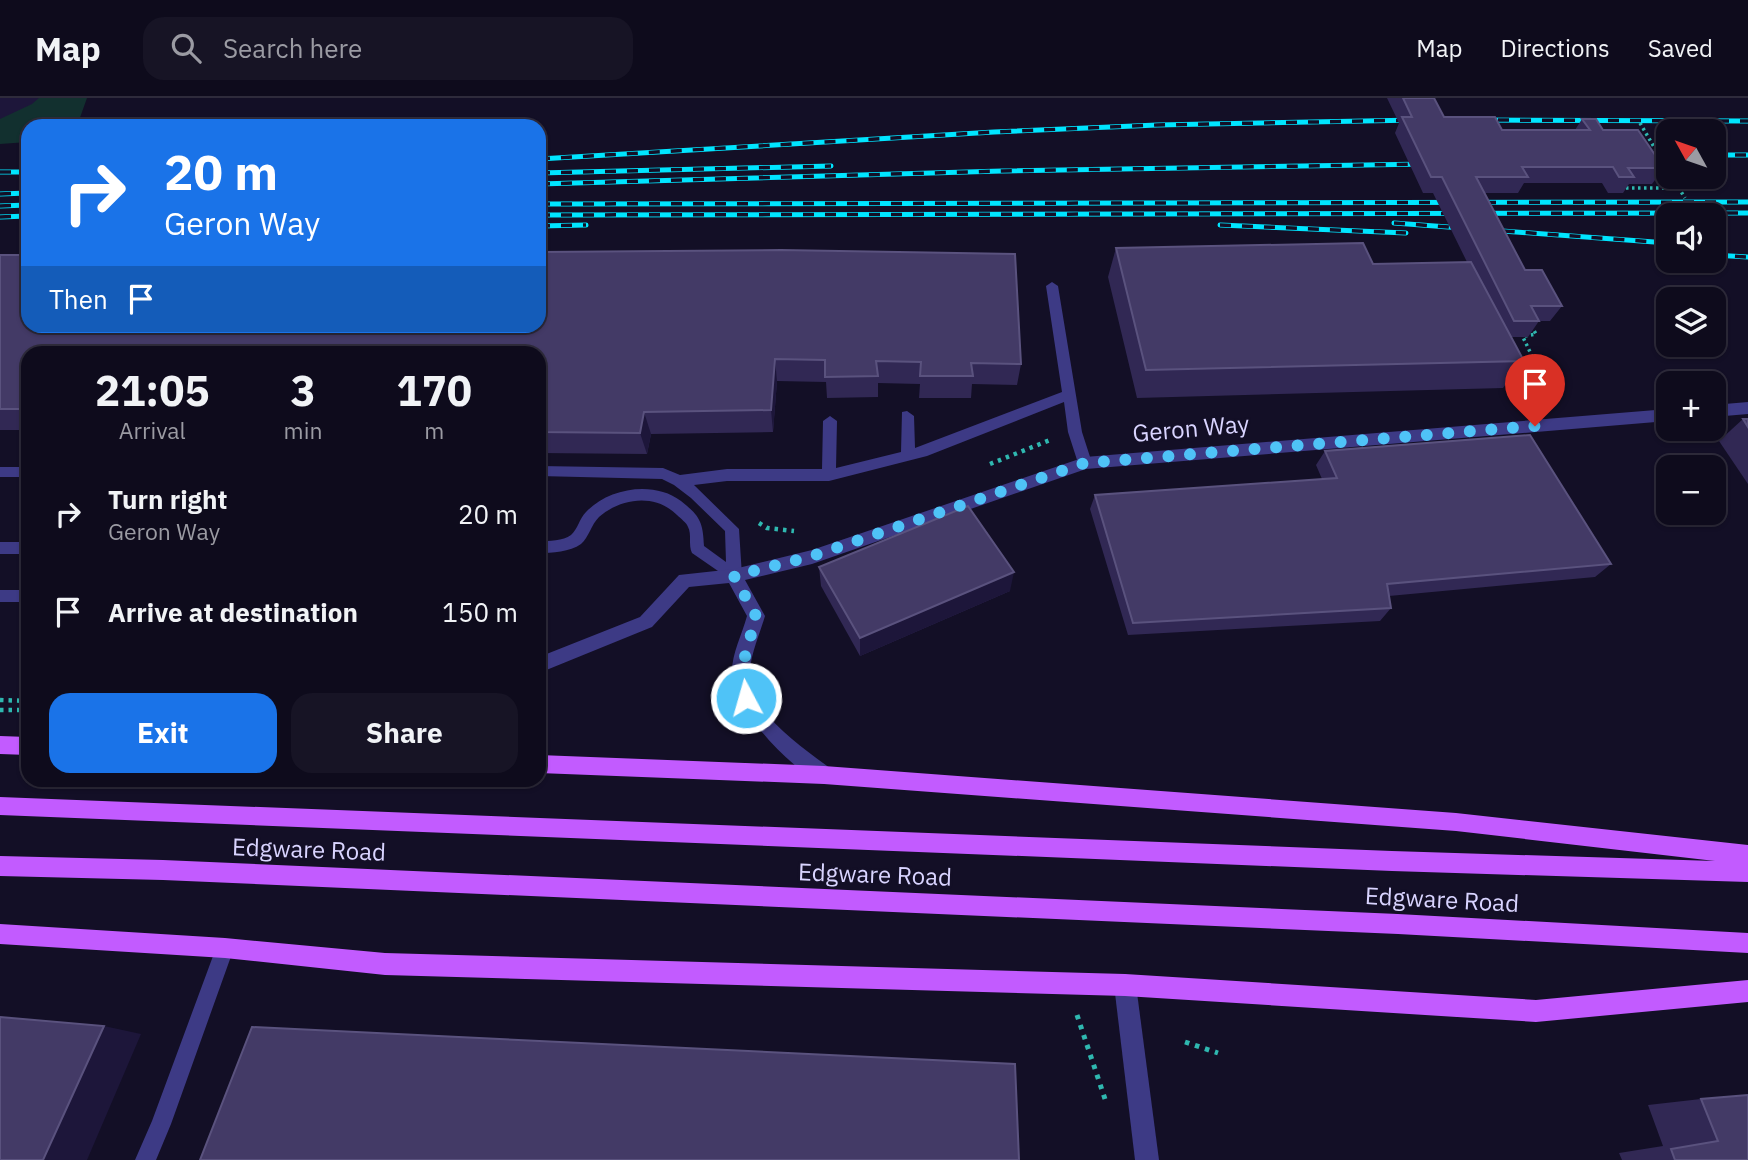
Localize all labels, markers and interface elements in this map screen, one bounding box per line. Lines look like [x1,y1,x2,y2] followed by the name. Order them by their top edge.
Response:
[143,17,633,80] search box
[35,27,101,70] text: Map
[167,29,205,67] icon: search
[223,31,362,65] text: Search here
[1416,32,1462,64] text: Map
[1500,32,1610,64] text: Directions
[1648,32,1713,64] text: Saved
[1656,119,1726,189] north arrow
[1656,119,1726,525] map controls
[164,140,278,203] text: 20 m
[49,147,140,238] icon: right
[164,202,320,244] text: Geron Way
[1656,203,1726,273] button: sound
[122,280,160,318] icon: arrive
[49,282,108,316] text: Then
[1656,287,1726,357] button: layers
[1505,354,1565,426] pin
[95,363,210,418] text: 21:05
[290,363,316,418] text: 3
[396,363,472,418] text: 170
[1516,365,1554,403] icon: arrive
[1656,371,1726,441] button: +
[1131,407,1251,449] street label: Geron Way
[119,415,186,445] text: Arrival
[284,415,322,445] text: min
[424,415,444,445] text: m
[1656,455,1726,525] button: −
[108,482,227,516] text: Turn right
[49,495,87,533] icon: right
[458,497,518,531] text: 20 m
[108,516,220,546] text: Geron Way
[49,593,87,631] icon: arrive
[108,595,358,629] text: Arrive at destination
[442,595,518,629] text: 150 m
[709,661,783,735] position arrow
[49,693,277,773] button: Exit
[291,693,518,773] button: Share
[231,830,387,868] street label: Edgware Road
[797,855,953,893] street label: Edgware Road
[1364,879,1520,919] street label: Edgware Road

